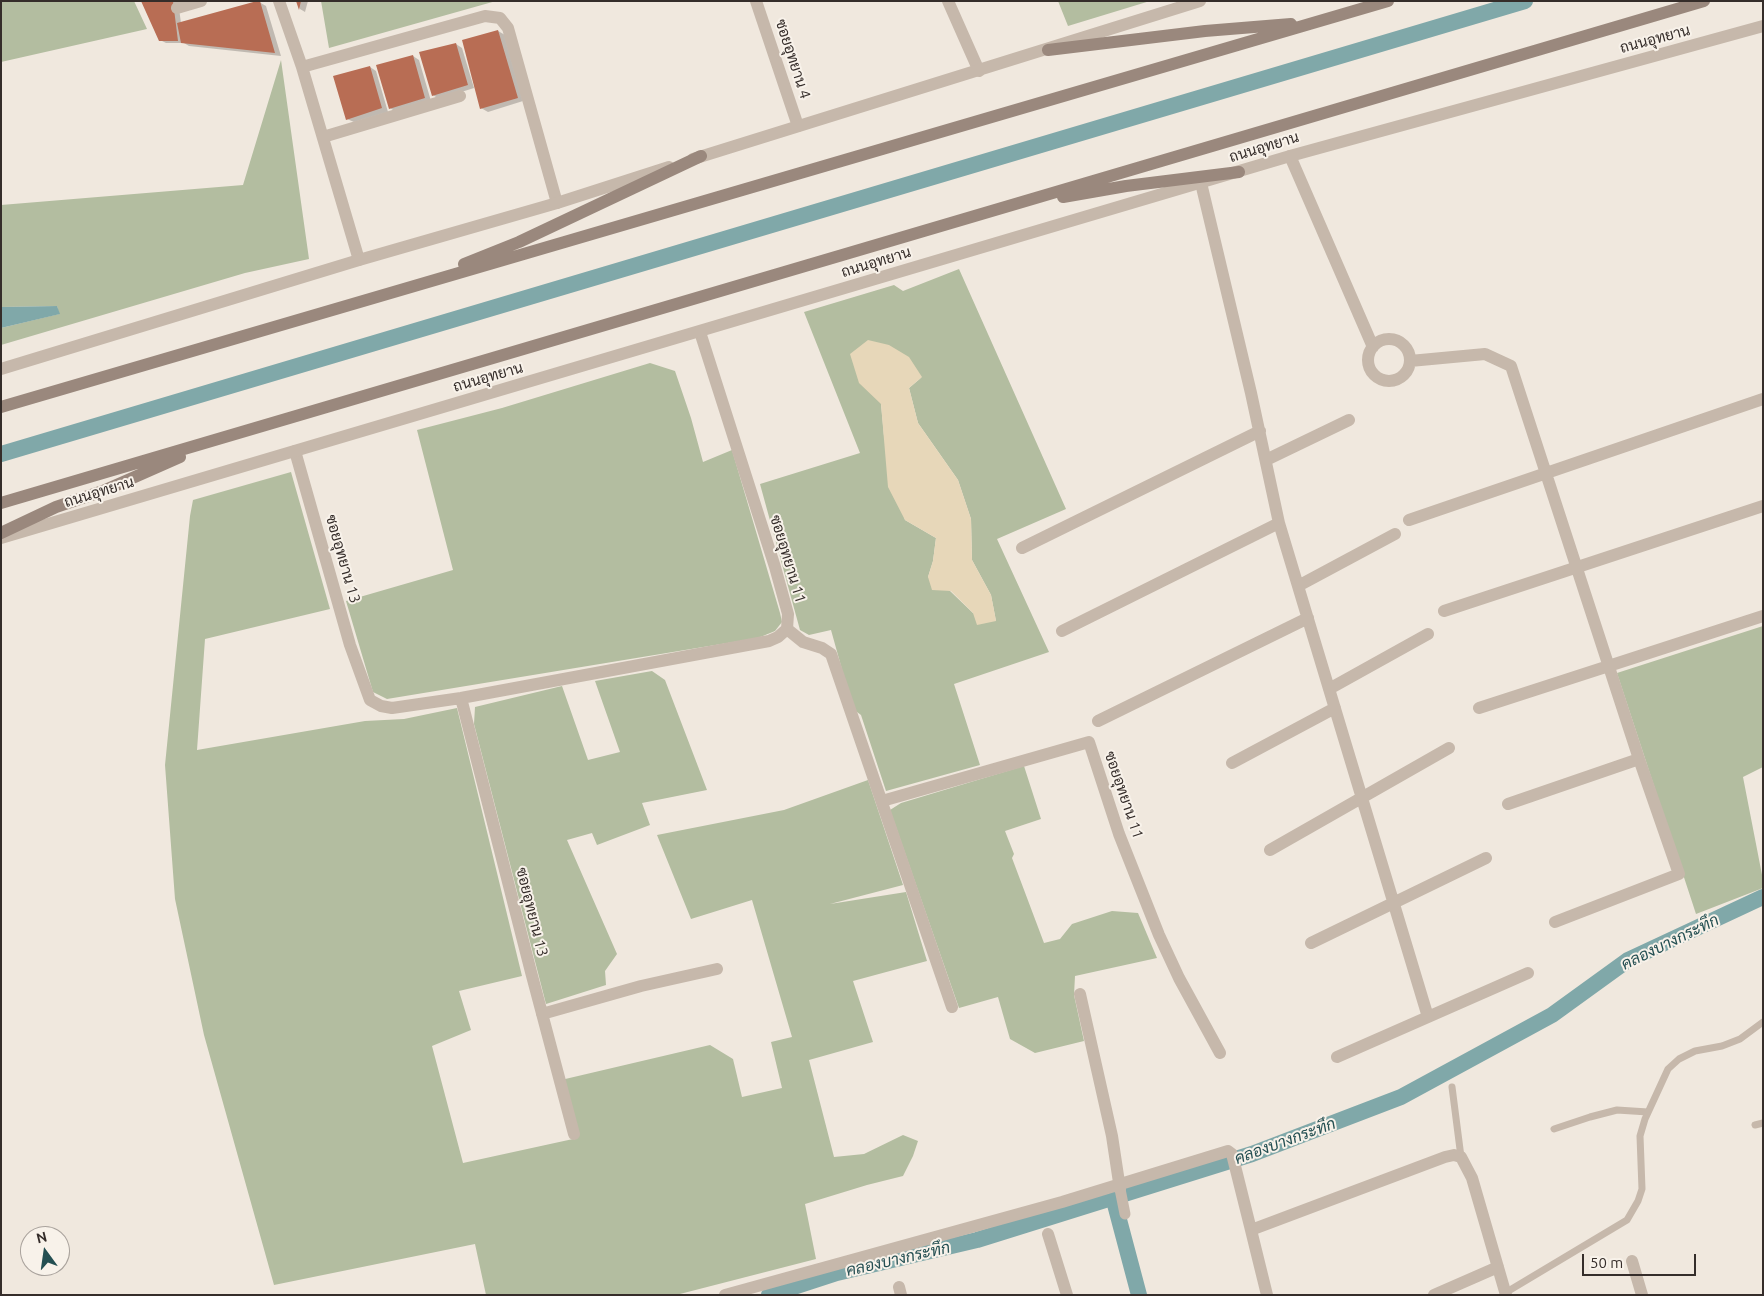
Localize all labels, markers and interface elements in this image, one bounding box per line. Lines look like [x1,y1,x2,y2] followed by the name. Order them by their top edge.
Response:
[772,17,814,101] street label: ซอยอุทยาน 4
[1618,21,1692,57] street label: ถนนอุทยาน
[1227,128,1301,166] street label: ถนนอุทยาน
[839,243,913,281] street label: ถนนอุทยาน
[451,358,525,396] street label: ถนนอุทยาน
[62,473,136,511] street label: ถนนอุทยาน
[322,513,364,605] street label: ซอยอุทยาน 13
[766,513,810,605] street label: ซอยอุทยาน 11
[1101,749,1147,841] street label: ซอยอุทยาน 11
[512,866,552,958] street label: ซอยอุทยาน 13
[1618,910,1722,974] water label: คลองบางกระทึก
[1232,1114,1338,1168] water label: คลองบางกระทึก
[20,1226,70,1276] north arrow
[35,1228,49,1246] text: N
[844,1238,952,1280] water label: คลองบางกระทึก
[1584,1244,1698,1276] scale bar
[1590,1254,1623,1271] text: 50 m

